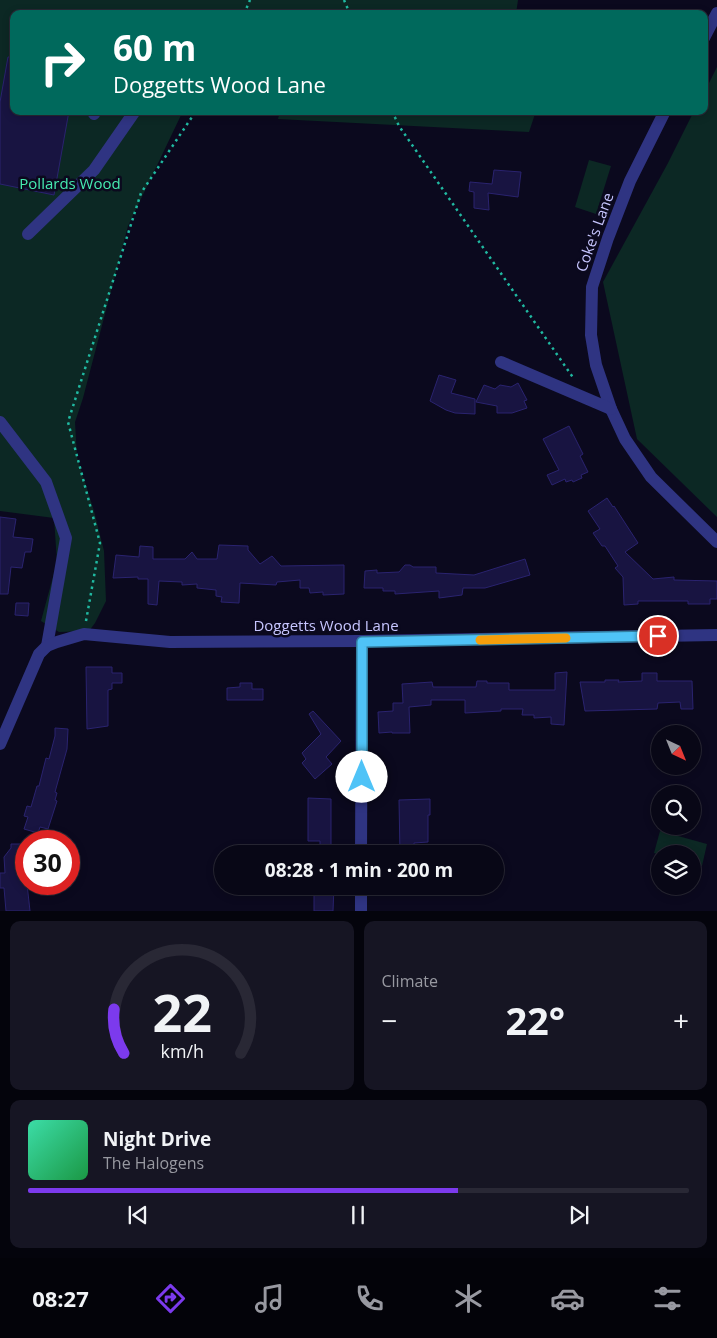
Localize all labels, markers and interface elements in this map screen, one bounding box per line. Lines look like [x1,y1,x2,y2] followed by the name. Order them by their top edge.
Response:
[113,24,196,71] text: 60 m
[30,30,95,95] icon: right
[113,69,326,99] text: Doggetts Wood Lane
[19,173,121,193] park label: Pollards Wood
[570,190,618,274] street label: Coke's Lane
[253,615,399,635] street label: Doggetts Wood Lane
[637,615,679,657] pin
[644,622,672,650] icon: arrive
[651,725,701,775] north arrow
[651,725,701,895] map controls
[335,750,387,802] position arrow
[651,785,701,835] button: search
[15,830,80,895] speed limit sign: 30
[651,845,701,895] button: layers
[265,857,453,883] text: 08:28 · 1 min · 200 m
[382,970,438,992] text: Climate
[152,976,211,1047] text: 22
[505,994,565,1046] text: 22°
[382,1001,398,1039] text: −
[673,1001,689,1039] text: +
[160,1039,203,1063] text: km/h
[103,1126,211,1152] text: Night Drive
[103,1152,204,1174] text: The Halogens
[124,1201,152,1229] icon: previous
[344,1201,372,1229] icon: pause
[565,1201,593,1229] icon: next
[153,1281,188,1316] icon: directions
[252,1281,287,1316] icon: music
[352,1281,387,1316] icon: phone
[451,1281,486,1316] icon: climate
[550,1281,585,1316] icon: car
[650,1281,685,1316] icon: filters
[32,1283,89,1313] text: 08:27

